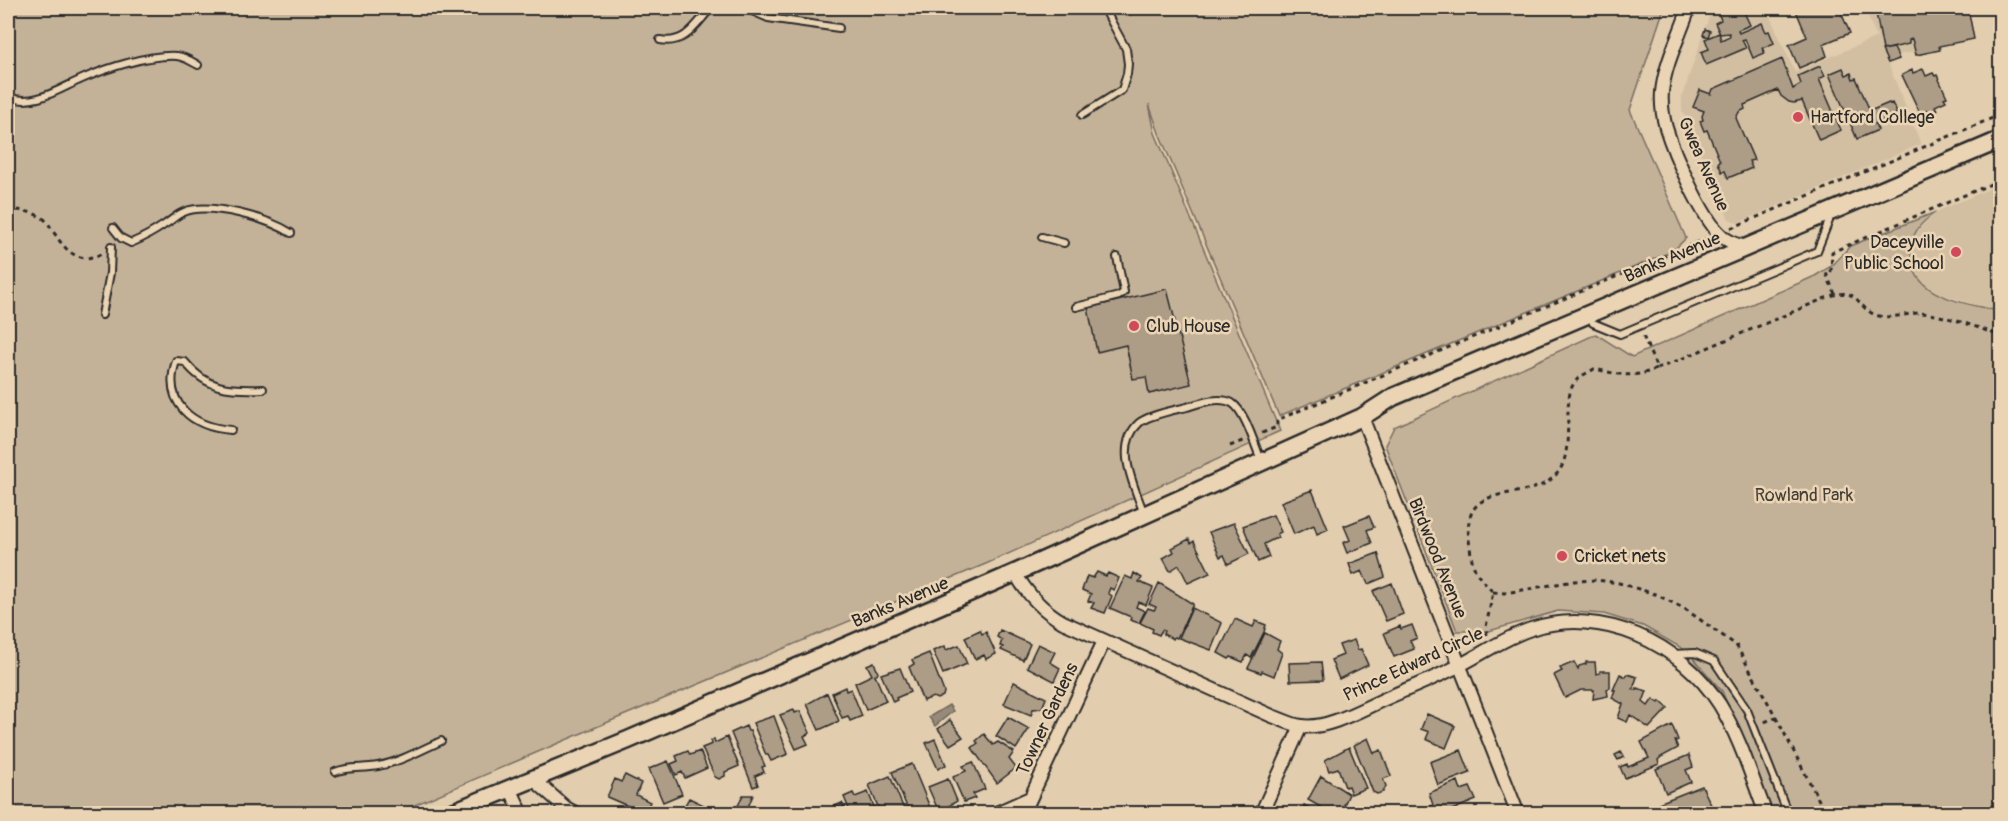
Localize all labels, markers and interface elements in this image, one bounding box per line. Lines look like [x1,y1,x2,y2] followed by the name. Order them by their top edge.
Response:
[1810,106,1934,129] place label: Hartford College
[1791,110,1805,124] marker: Hartford College
[1673,114,1735,215] street label: Gwea Avenue
[1620,227,1724,288] street label: Banks Avenue
[1844,231,1944,275] place label: Daceyville Public School
[1949,245,1963,259] marker: Daceyville Public School
[1146,315,1230,338] place label: Club House
[1127,319,1141,333] marker: Club House
[1755,484,1854,507] park label: Rowland Park
[1403,495,1472,622] street label: Birdwood Avenue
[1574,545,1666,568] place label: Cricket nets
[1555,549,1569,563] marker: Cricket nets
[848,572,952,633] street label: Banks Avenue
[1340,622,1487,707] street label: Prince Edward Circle
[1011,659,1084,779] street label: Towner Gardens

